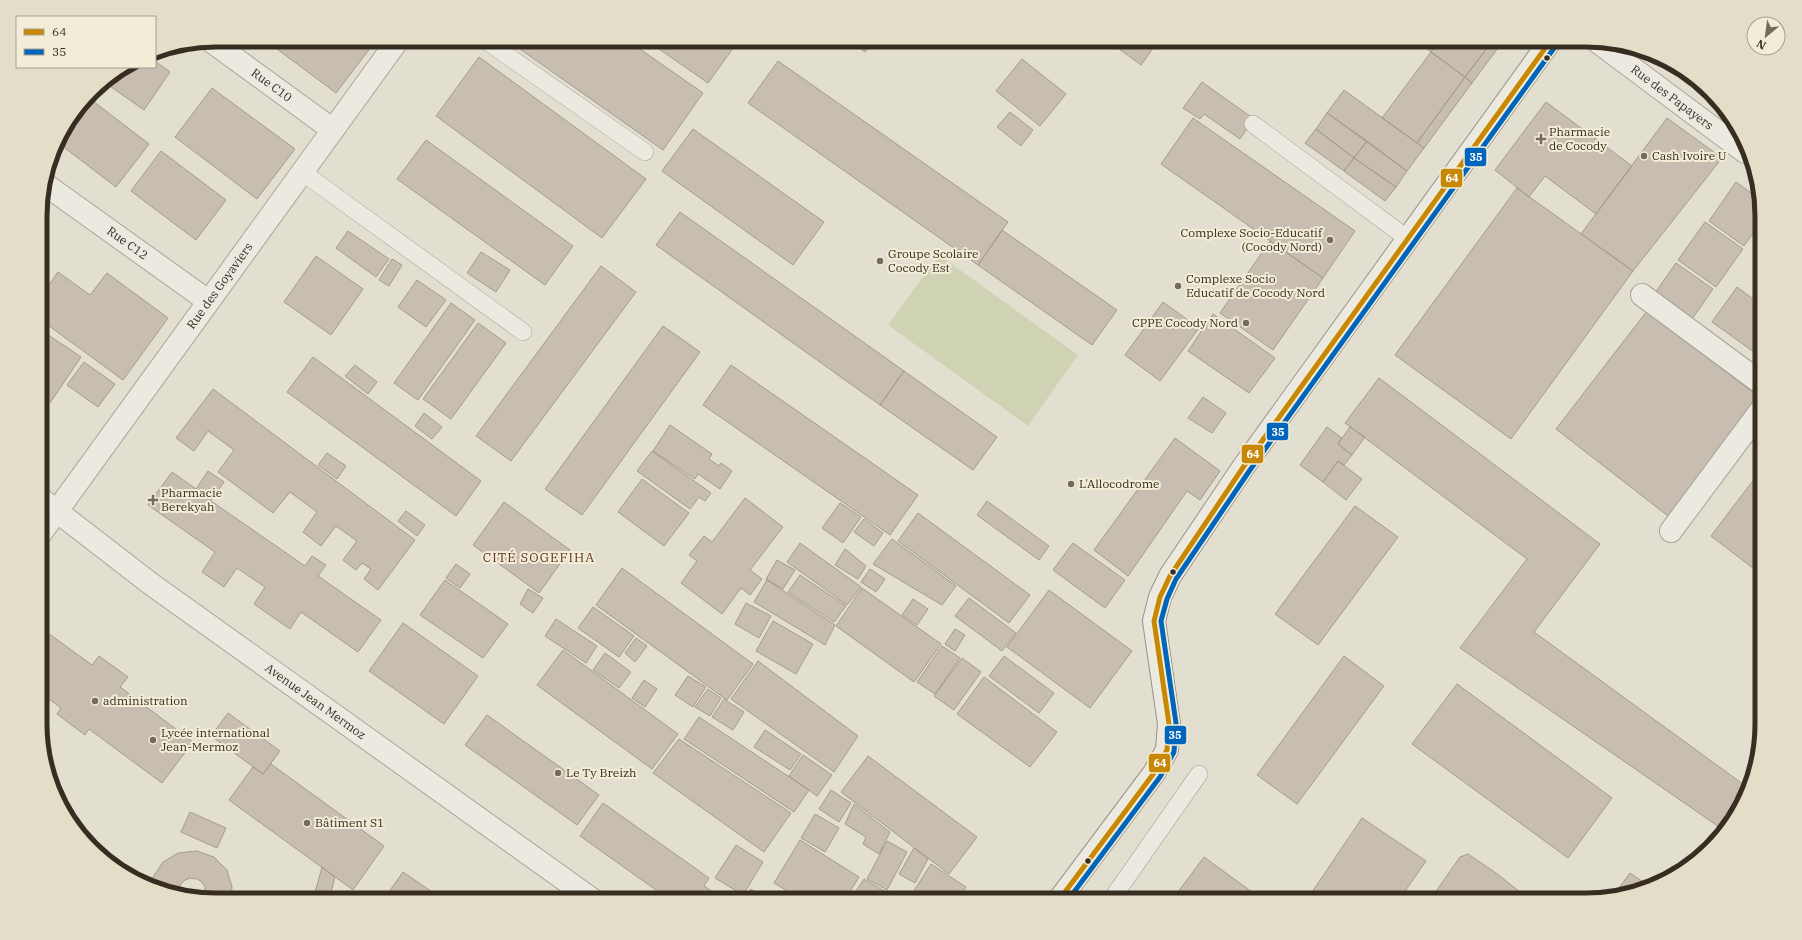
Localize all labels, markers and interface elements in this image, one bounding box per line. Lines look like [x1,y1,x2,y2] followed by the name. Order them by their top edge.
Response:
[16,16,156,68] legend
[1746,16,1786,56] north arrow
[52,24,66,39] text: 64
[1754,36,1768,53] text: N
[52,44,66,59] text: 35
[1542,53,1552,63] unlabelled marker
[1628,61,1716,133] street label: Rue des Papayers
[249,65,295,105] street label: Rue C10
[1549,124,1610,153] place label: Pharmacie de Cocody
[1536,134,1546,144] marker: Pharmacie de Cocody
[1464,147,1487,167] line badge: 35
[1652,148,1727,163] place label: Cash Ivoire U
[1469,150,1483,164] text: 35
[1639,151,1649,161] marker: Cash Ivoire U
[1440,168,1463,188] line badge: 64
[1445,171,1459,185] text: 64
[104,223,151,263] street label: Rue C12
[1180,225,1323,254] place label: Complexe Socio-Educatif (Cocody Nord)
[1325,235,1335,245] marker: Complexe Socio-Educatif (Cocody Nord)
[183,239,256,332] street label: Rue des Goyaviers
[888,246,978,275] place label: Groupe Scolaire Cocody Est
[875,256,885,266] marker: Groupe Scolaire Cocody Est
[1186,271,1325,300] place label: Complexe Socio Educatif de Cocody Nord
[1173,281,1183,291] marker: Complexe Socio Educatif de Cocody Nord
[1132,315,1238,330] place label: CPPE Cocody Nord
[1241,318,1251,328] marker: CPPE Cocody Nord
[1266,422,1289,441] line badge: 35
[1271,425,1285,439] text: 35
[1241,444,1264,464] line badge: 64
[1246,447,1260,461] text: 64
[1079,476,1160,491] place label: L'Allocodrome
[1066,479,1076,489] marker: L'Allocodrome
[161,485,222,514] place label: Pharmacie Berekyah
[148,495,158,505] marker: Pharmacie Berekyah
[483,549,595,566] district label: CITÉ SOGEFIHA
[1168,567,1178,577] unlabelled marker
[262,660,369,742] street label: Avenue Jean Mermoz
[103,693,188,708] place label: administration
[90,696,100,706] marker: administration
[161,725,270,754] place label: Lycée international Jean-Mermoz
[1164,725,1187,745] line badge: 35
[1168,728,1182,742] text: 35
[148,735,158,745] marker: Lycée international Jean-Mermoz
[1148,753,1171,773] line badge: 64
[1153,756,1167,770] text: 64
[566,765,637,780] place label: Le Ty Breizh
[553,768,563,778] marker: Le Ty Breizh
[315,815,384,830] place label: Bâtiment S1
[302,818,312,828] marker: Bâtiment S1
[1083,856,1093,866] unlabelled marker

